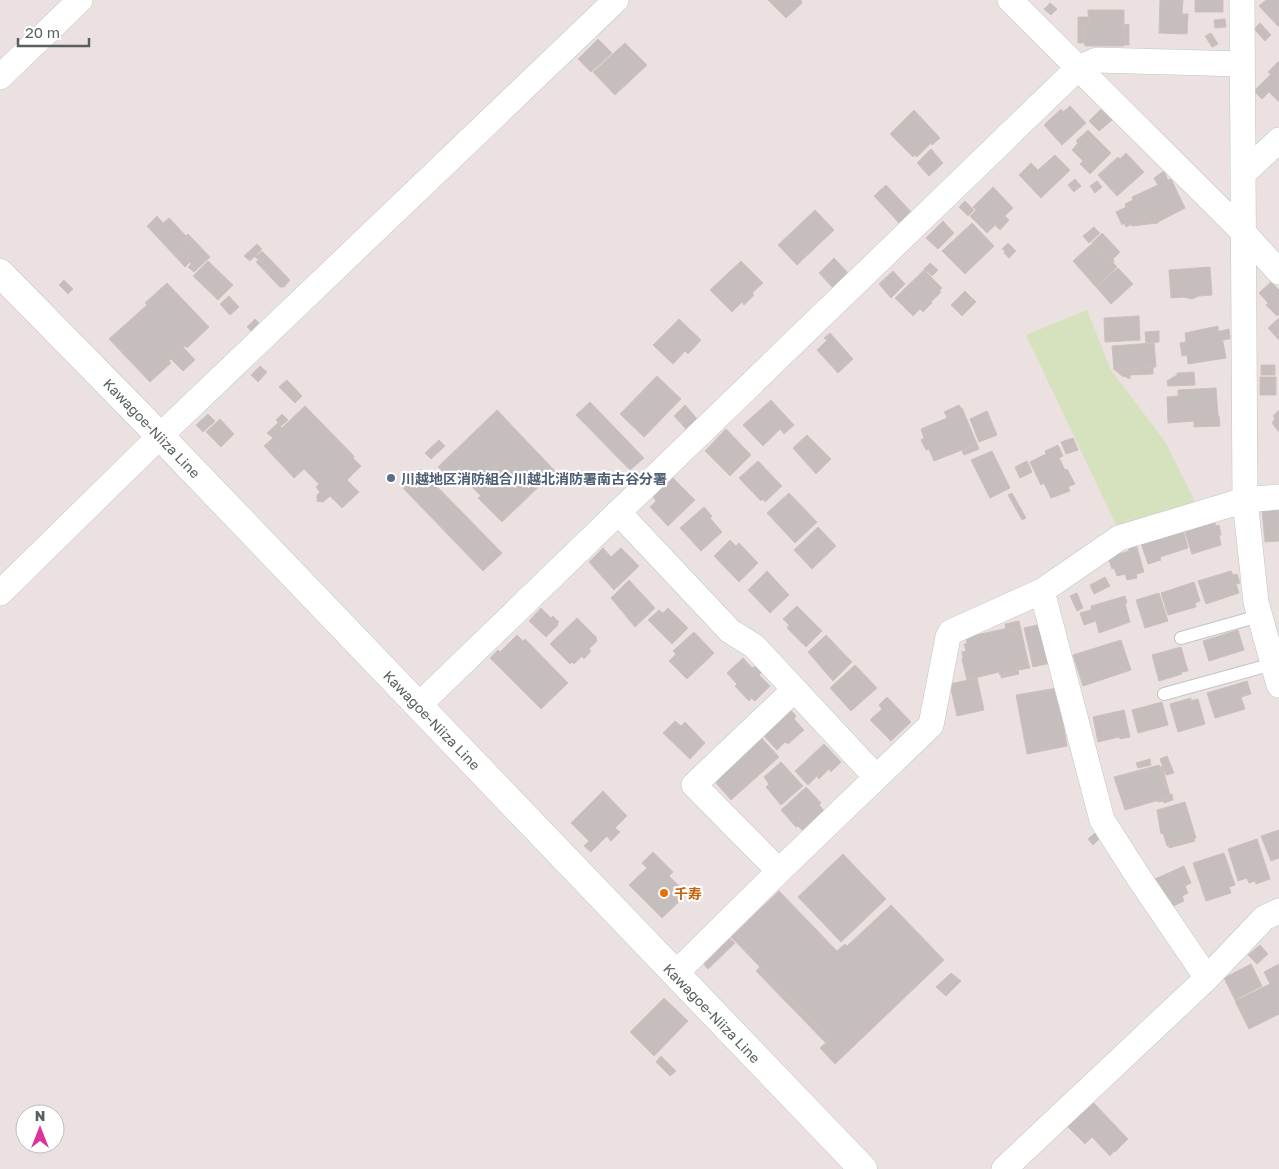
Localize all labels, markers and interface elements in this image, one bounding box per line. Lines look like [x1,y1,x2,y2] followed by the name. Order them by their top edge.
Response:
[18,15,89,47] scale bar
[25,23,60,41] text: 20 m
[100,375,204,481] street label: Kawagoe-Niiza Line
[401,470,667,487] place label: 川越地区消防組合川越北消防署南古谷分署
[385,472,397,484] marker: 川越地区消防組合川越北消防署南古谷分署
[380,667,484,773] street label: Kawagoe-Niiza Line
[674,885,702,902] place label: 千寿
[658,887,670,899] marker: 千寿
[660,960,764,1066] street label: Kawagoe-Niiza Line
[15,1104,65,1154] north arrow
[35,1107,45,1124] text: N

